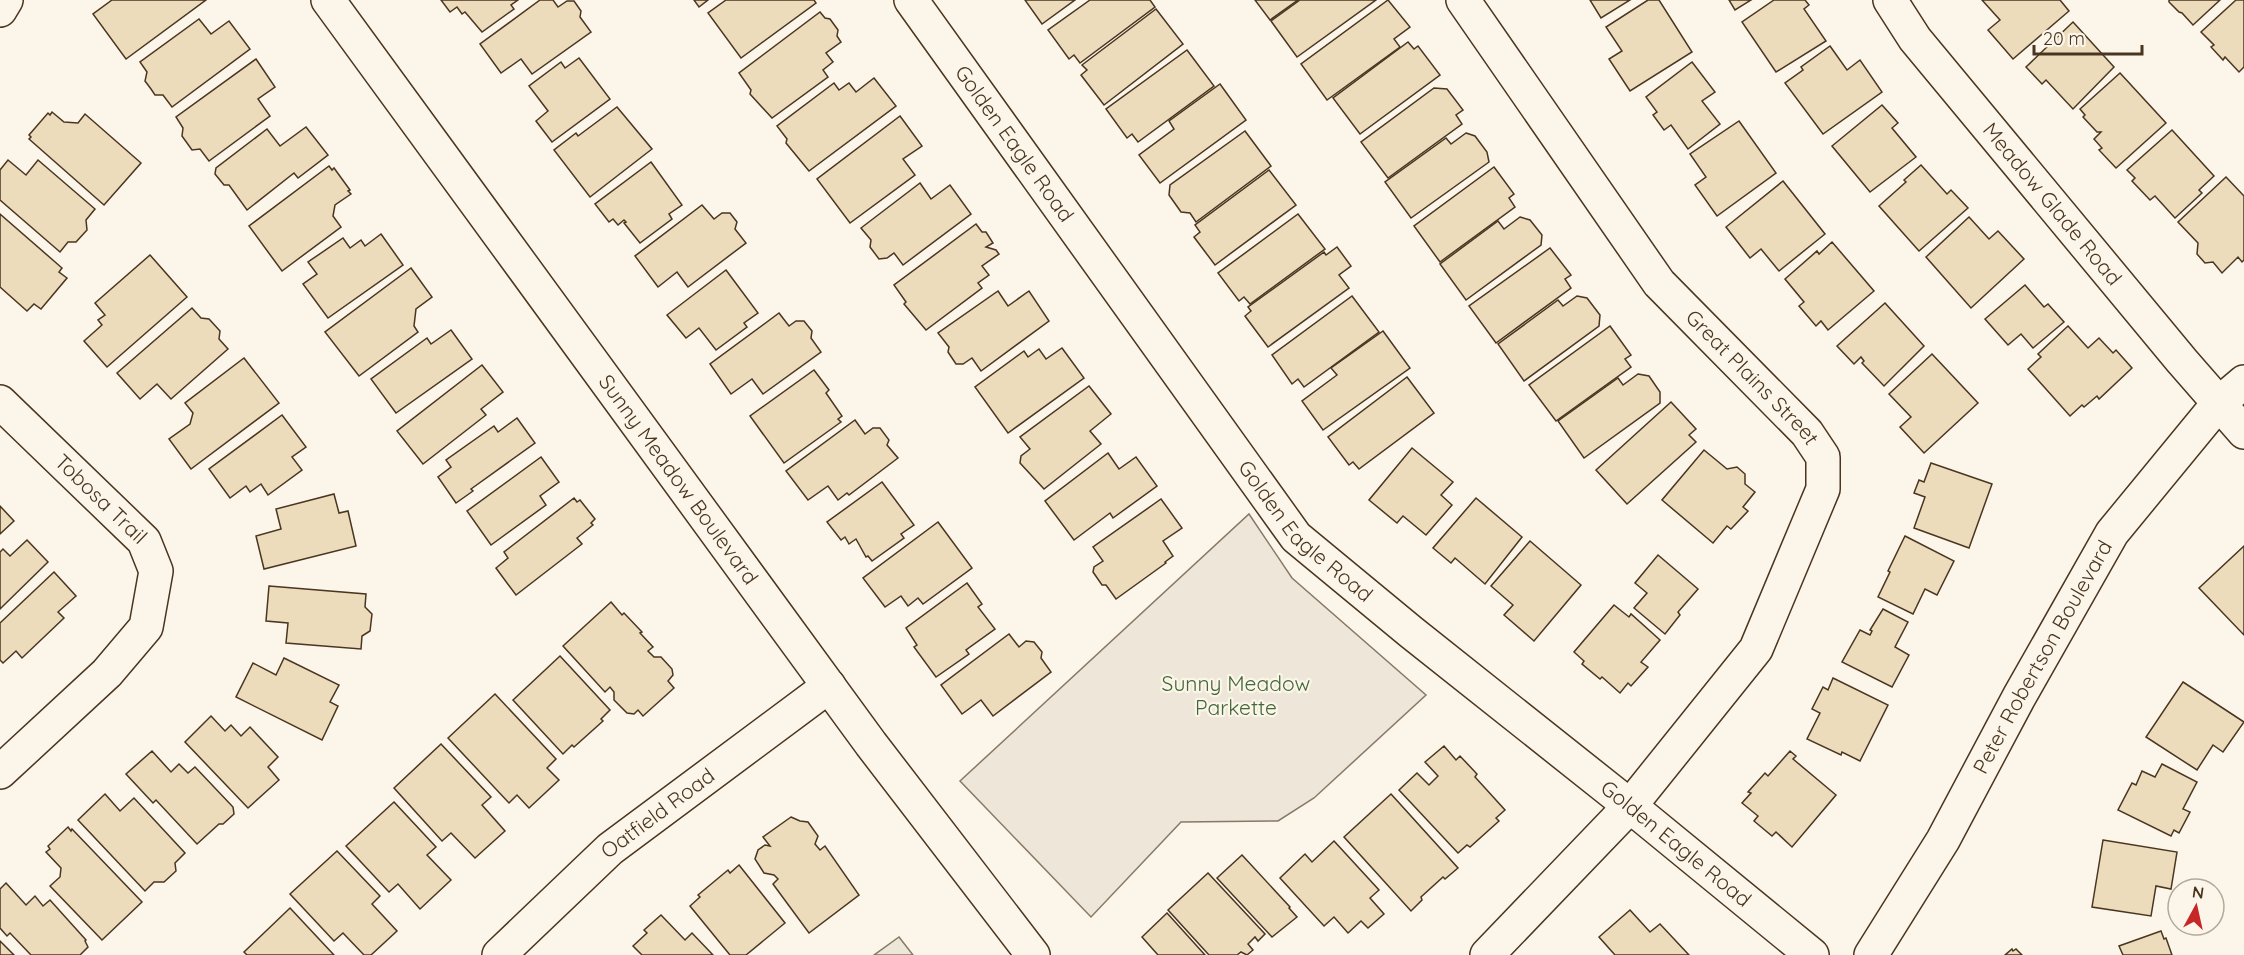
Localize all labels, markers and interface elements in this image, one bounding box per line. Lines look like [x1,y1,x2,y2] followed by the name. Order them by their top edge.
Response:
[2034,18,2142,56] scale bar
[2043,27,2085,50] text: 20 m
[950,60,1080,227] street label: Golden Eagle Road
[1978,117,2128,290] street label: Meadow Glade Road
[1681,304,1825,449] street label: Great Plains Street
[594,369,764,589] street label: Sunny Meadow Boulevard
[50,448,153,549] street label: Tobosa Trail
[1233,455,1379,607] street label: Golden Eagle Road
[1967,535,2117,778] street label: Peter Robertson Boulevard
[1162,670,1311,720] park label: Sunny Meadow Parkette
[595,762,719,863] street label: Oatfield Road
[1596,774,1757,912] street label: Golden Eagle Road
[2166,877,2226,937] north arrow
[2191,881,2205,903] text: N

